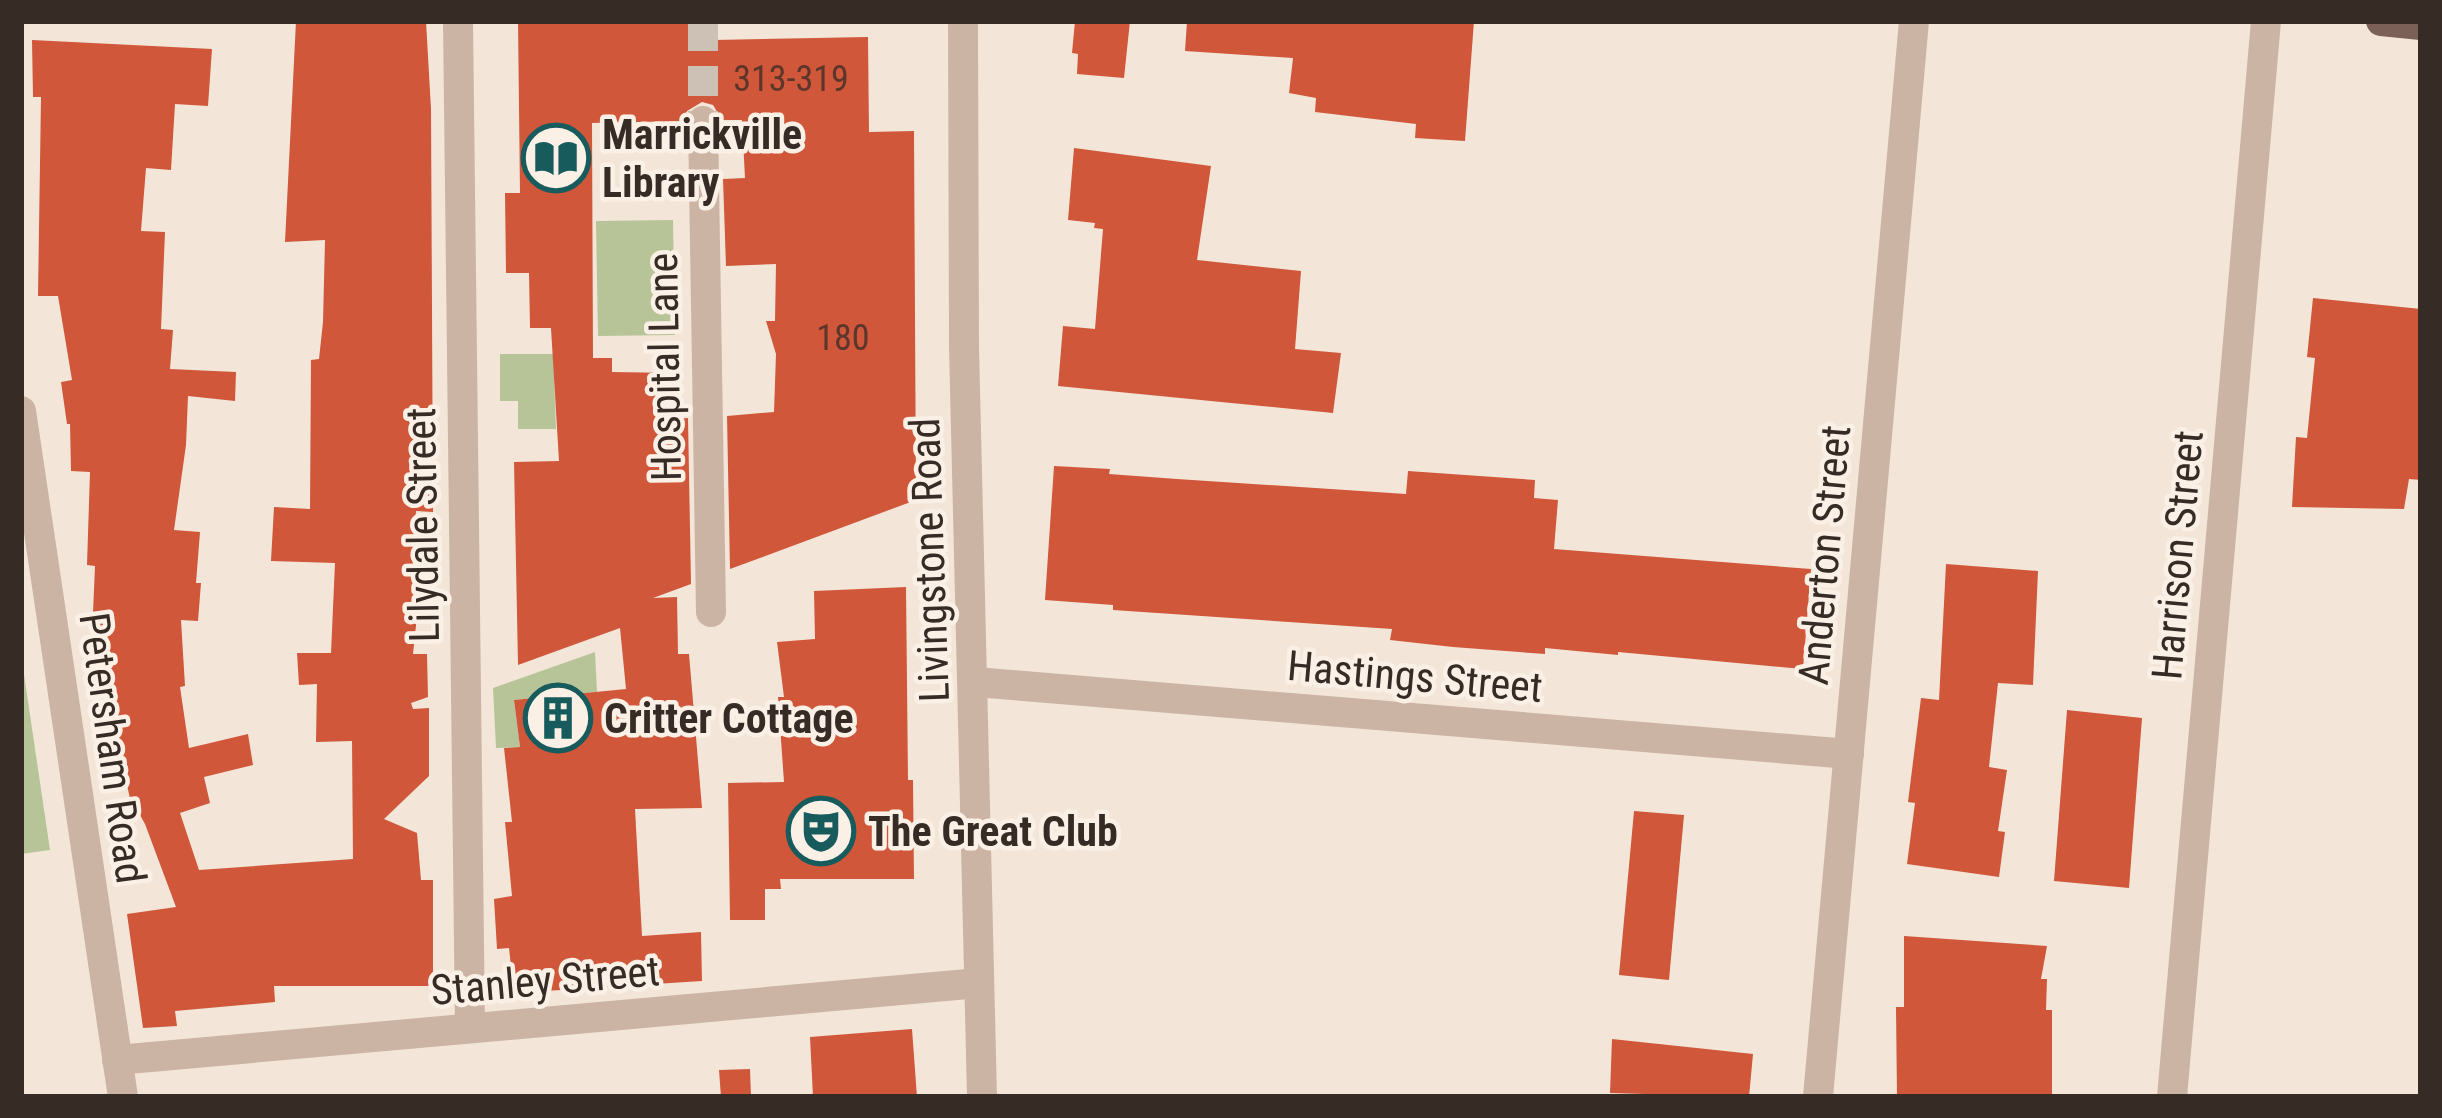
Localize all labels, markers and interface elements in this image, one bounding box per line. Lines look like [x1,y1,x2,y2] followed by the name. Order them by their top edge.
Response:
[733,58,849,100] house number: 313-319
[602,110,802,207] place label: Marrickville Library
[521,123,591,193] library icon: Marrickville Library
[638,252,691,482] street label: Hospital Lane
[816,317,870,359] house number: 180
[396,407,449,643] street label: Lilydale Street
[900,417,959,703] street label: Livingstone Road
[1789,423,1860,687] street label: Anderton Street
[2142,428,2213,682] street label: Harrison Street
[69,610,156,887] street label: Petersham Road
[1285,641,1544,712] street label: Hastings Street
[523,683,593,753] building icon: Critter Cottage
[604,694,853,743] place label: Critter Cottage
[786,796,856,866] theatre icon: The Great Club
[868,807,1118,856] place label: The Great Club
[429,946,661,1015] street label: Stanley Street

